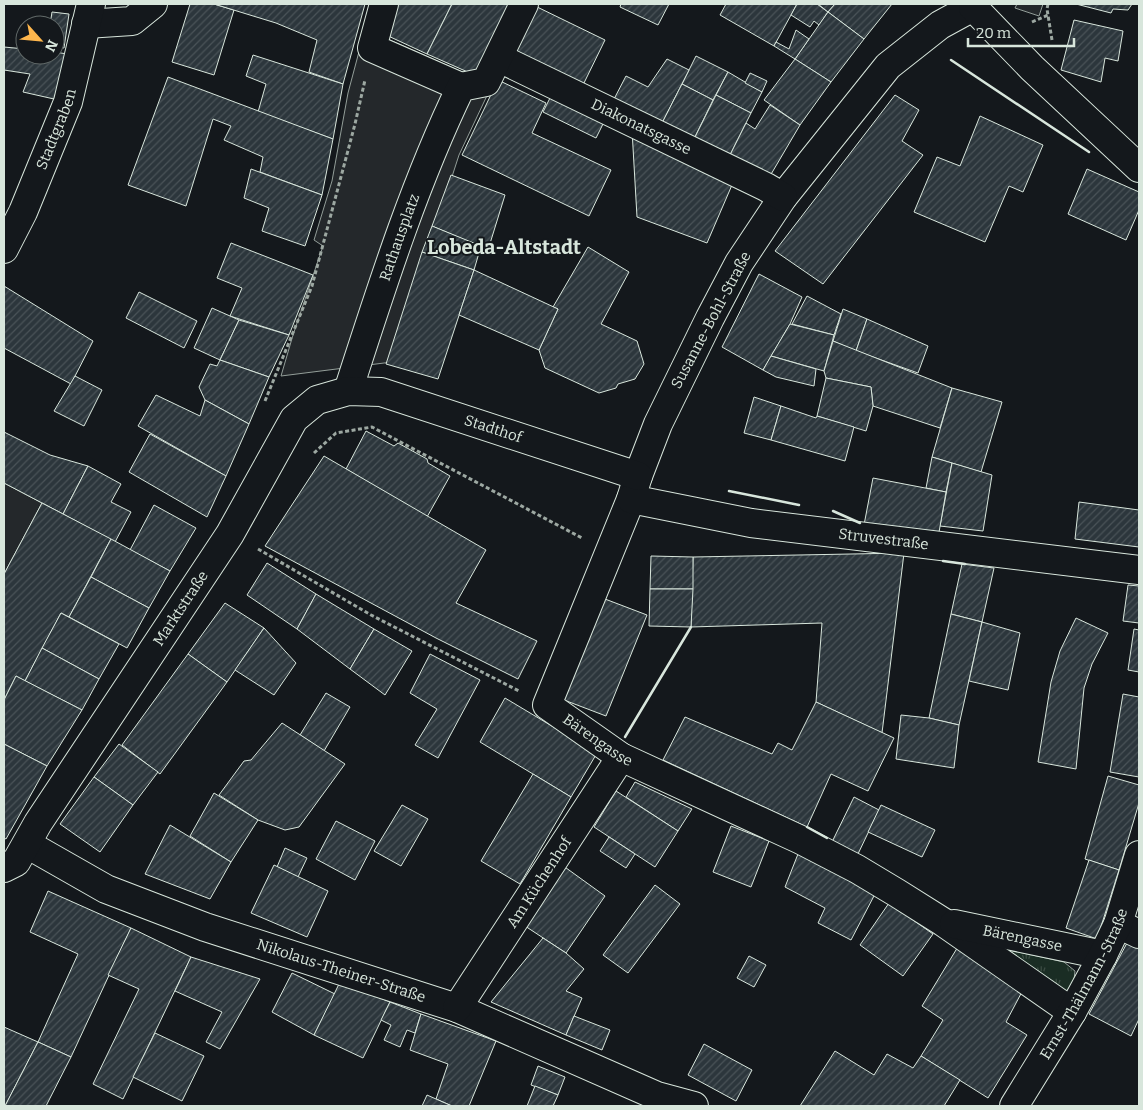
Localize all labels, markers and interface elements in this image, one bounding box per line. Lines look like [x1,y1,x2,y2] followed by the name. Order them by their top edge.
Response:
[15,15,65,65] north arrow
[968,15,1074,47] scale bar
[976,24,1012,42] text: 20 m
[41,37,61,55] text: N
[32,87,80,172] street label: Stadtgraben
[588,95,694,159] street label: Diakonatsgasse
[376,191,423,283] street label: Rathausplatz
[427,235,581,259] district label: Lobeda-Altstadt
[667,248,755,392] street label: Susanne-Bohl-Straße
[462,411,526,447] street label: Stadthof
[838,525,930,553] street label: Struvestraße
[149,567,212,649] street label: Marktstraße
[560,710,635,770] street label: Bärengasse
[503,832,576,931] street label: Am Küchenhof
[1036,906,1131,1063] street label: Ernst-Thälmann-Straße
[981,921,1064,955] street label: Bärengasse
[255,935,428,1006] street label: Nikolaus-Theiner-Straße

